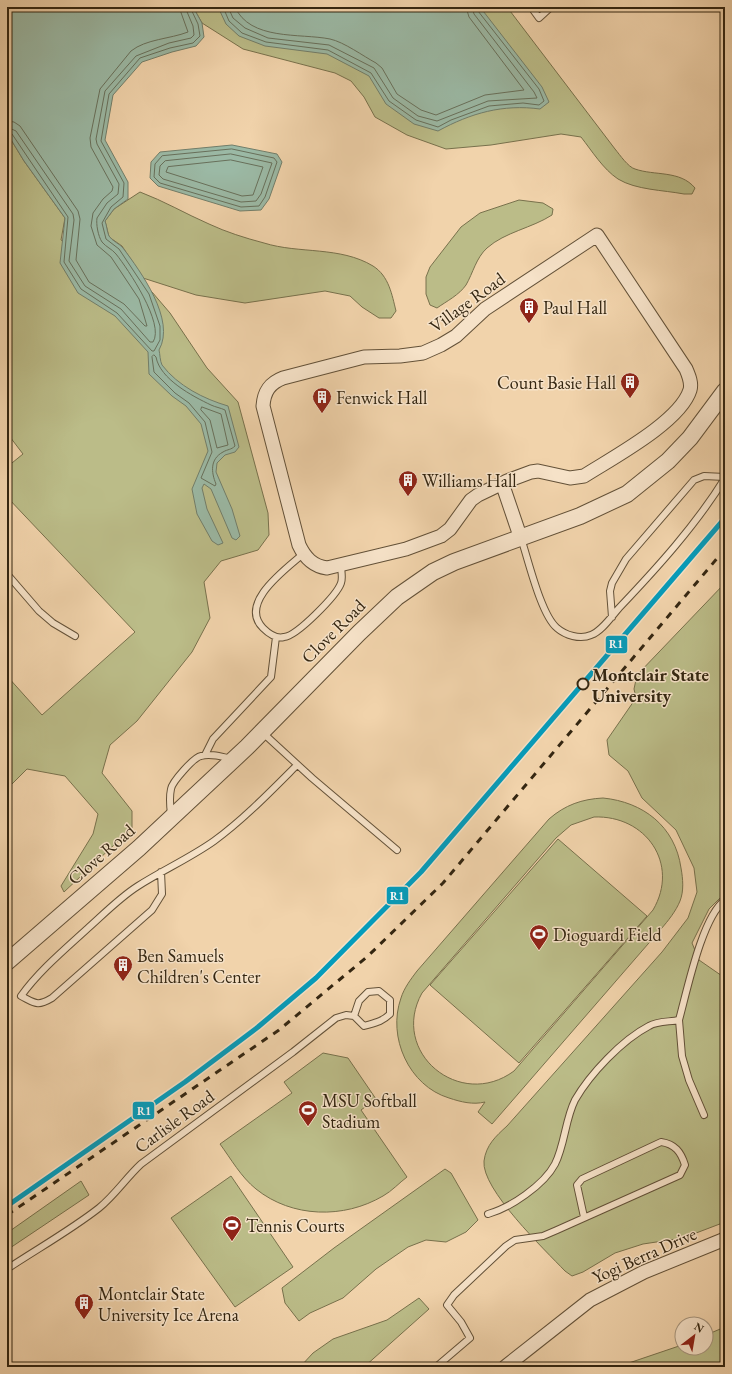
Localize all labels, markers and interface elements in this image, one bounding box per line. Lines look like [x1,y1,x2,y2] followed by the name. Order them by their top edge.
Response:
[425,266,510,337] street label: Village Road
[518,296,540,324] building icon: Paul Hall
[543,296,607,319] place label: Paul Hall
[497,371,616,394] place label: Count Basie Hall
[619,371,641,399] building icon: Count Basie Hall
[311,386,333,414] building icon: Fenwick Hall
[336,386,427,409] place label: Fenwick Hall
[397,469,419,497] building icon: Williams Hall
[422,469,517,492] place label: Williams Hall
[296,593,371,668] street label: Clove Road
[605,635,628,654] line badge: R1
[609,637,623,651] text: R1
[592,663,709,707] place label: Montclair State University
[576,677,590,691] marker: Montclair State University
[63,818,140,889] street label: Clove Road
[386,886,409,905] line badge: R1
[390,889,404,903] text: R1
[528,923,550,951] sports icon: Dioguardi Field
[553,923,662,946] place label: Dioguardi Field
[137,944,260,988] place label: Ben Samuels Children's Center
[112,954,134,982] building icon: Ben Samuels Children's Center
[130,1084,219,1158] street label: Carlisle Road
[322,1089,417,1133] place label: MSU Softball Stadium
[297,1099,319,1127] sports icon: MSU Softball Stadium
[132,1101,155,1120] line badge: R1
[137,1104,151,1118] text: R1
[221,1214,243,1242] sports icon: Tennis Courts
[246,1214,345,1237] place label: Tennis Courts
[588,1222,700,1288] street label: Yogi Berra Drive
[98,1282,240,1326] place label: Montclair State University Ice Arena
[73,1292,95,1320] building icon: Montclair State University Ice Arena
[674,1316,714,1356] north arrow
[692,1319,707,1336] text: N

